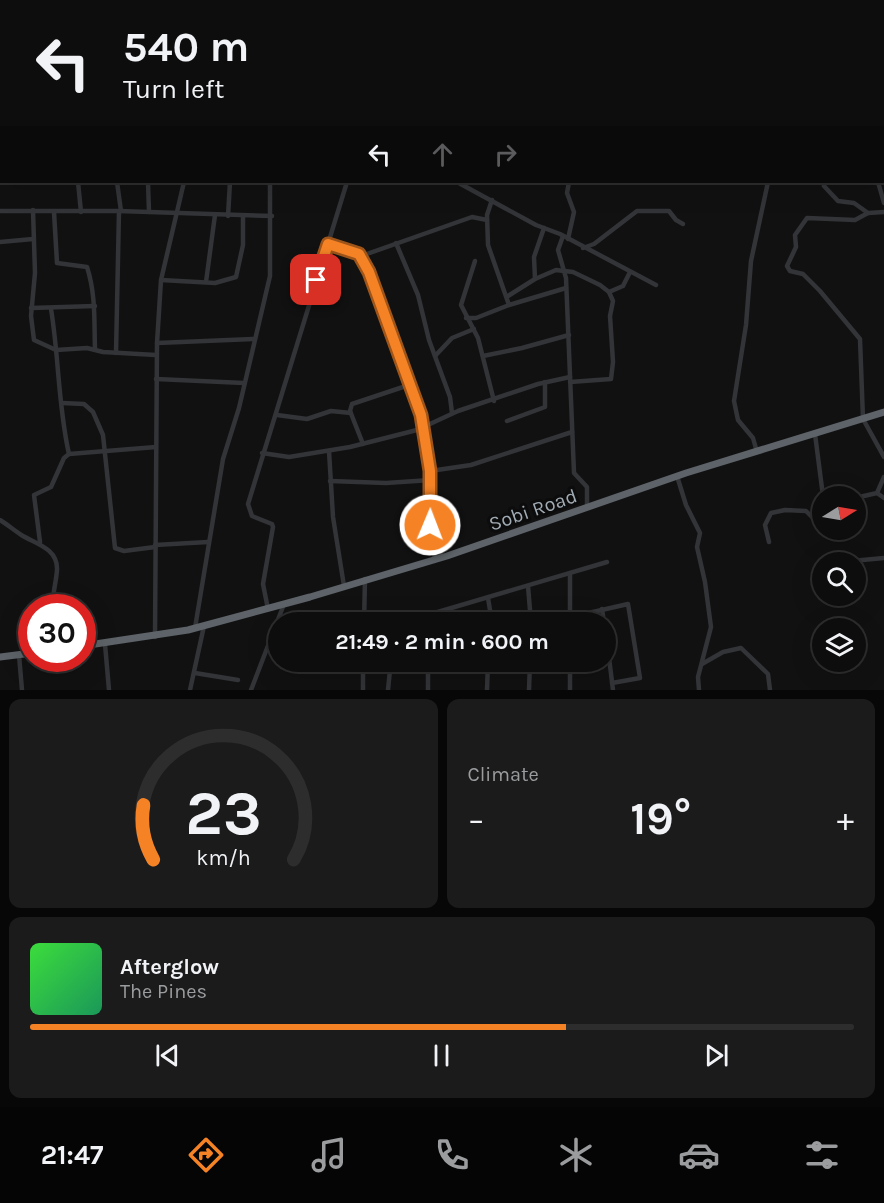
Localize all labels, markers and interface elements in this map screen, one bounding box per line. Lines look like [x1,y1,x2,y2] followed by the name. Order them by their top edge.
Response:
[123,22,249,72] text: 540 m
[24,24,102,102] icon: left
[123,73,224,105] text: Turn left
[363,138,396,171] icon: left
[426,138,459,171] icon: ahead
[489,138,522,171] icon: right
[290,254,341,305] pin
[299,263,332,296] icon: arrive
[486,484,580,536] street label: Sobi Road
[812,486,866,540] north arrow
[812,486,866,672] map controls
[398,493,462,557] position arrow
[812,552,866,606] button: search
[18,594,96,672] speed limit sign: 30
[812,618,866,672] button: layers
[335,629,549,655] text: 21:49 · 2 min · 600 m
[468,763,539,786] text: Climate
[185,777,262,850] text: 23
[630,793,691,845] text: 19°
[468,800,485,838] text: −
[837,800,854,838] text: +
[196,846,250,871] text: km/h
[120,954,219,980] text: Afterglow
[120,980,207,1003] text: The Pines
[151,1039,184,1072] icon: previous
[425,1039,458,1072] icon: pause
[700,1039,733,1072] icon: next
[185,1134,227,1176] icon: directions
[308,1134,350,1176] icon: music
[431,1134,473,1176] icon: phone
[555,1134,597,1176] icon: climate
[678,1134,720,1176] icon: car
[801,1134,843,1176] icon: filters
[41,1139,103,1171] text: 21:47

